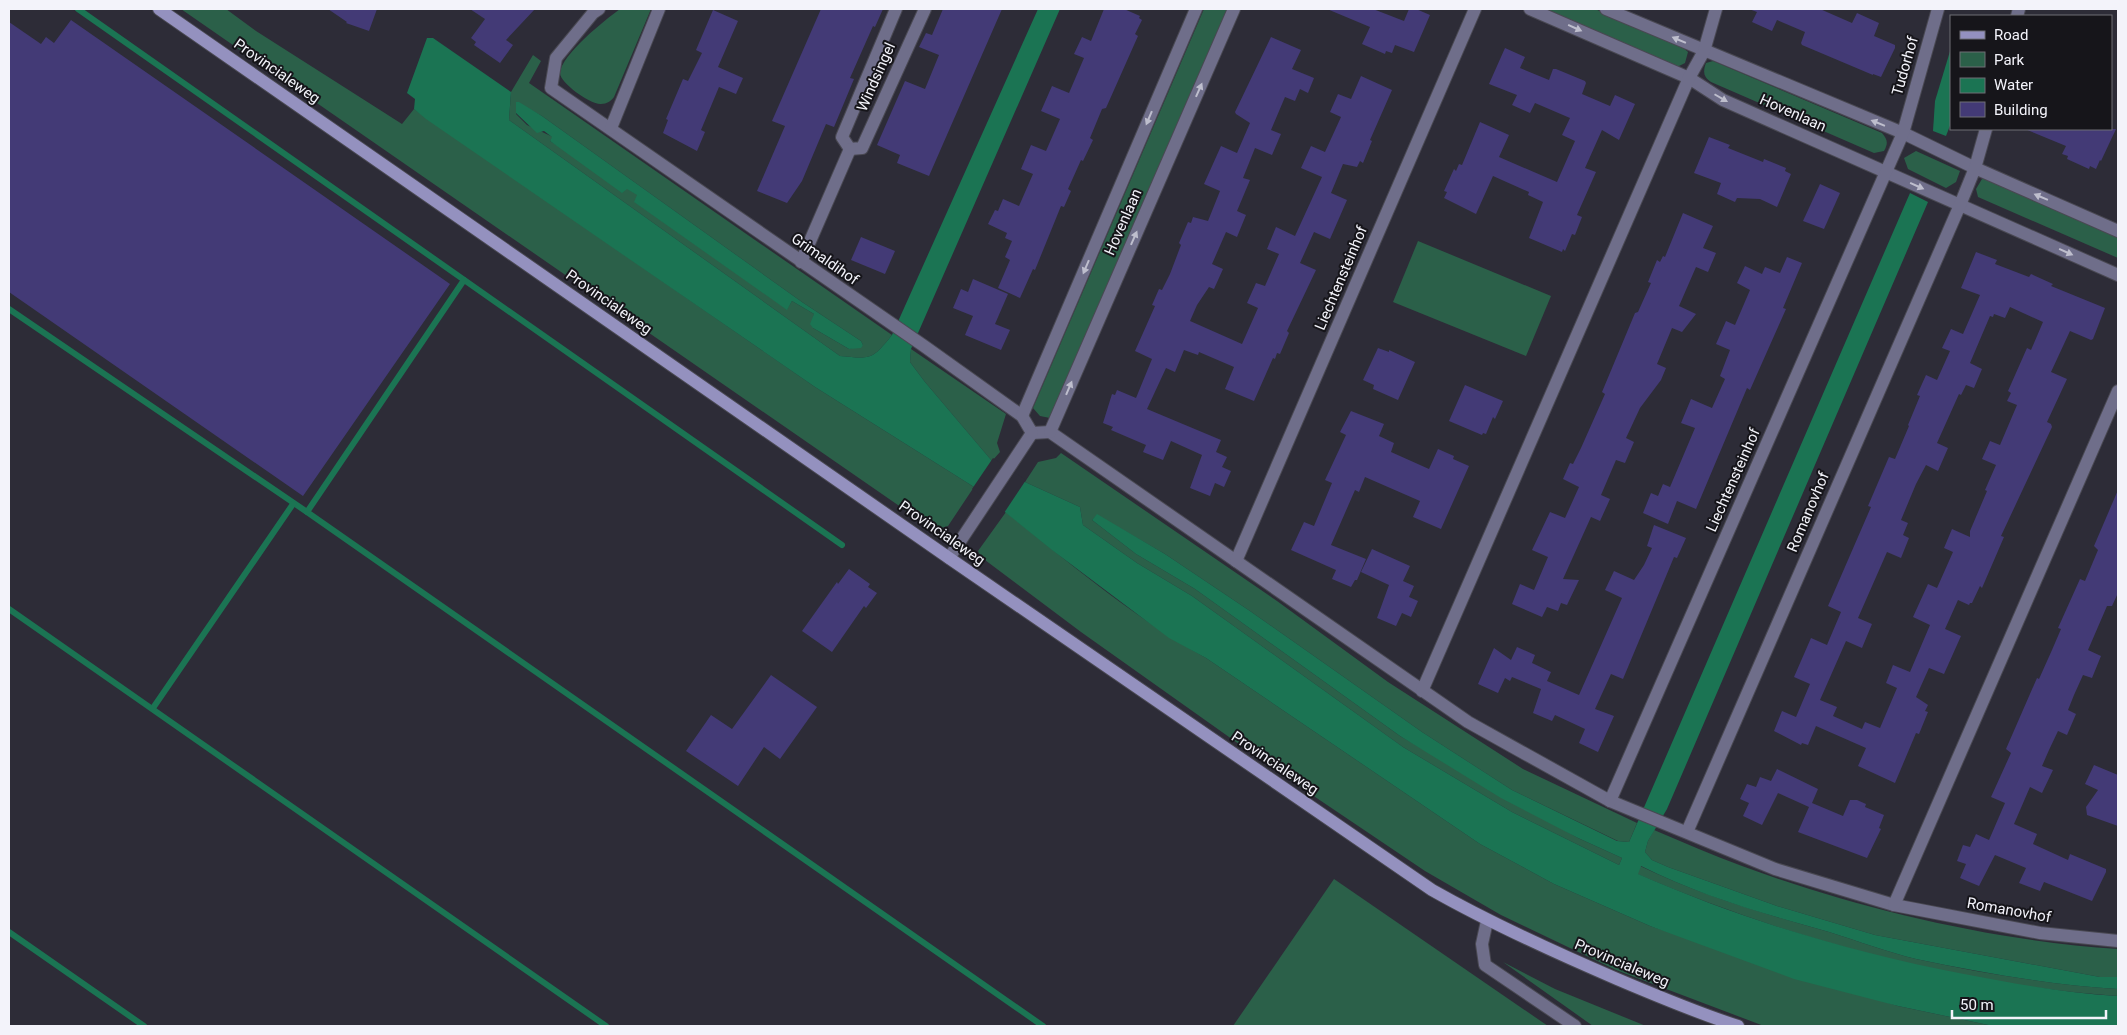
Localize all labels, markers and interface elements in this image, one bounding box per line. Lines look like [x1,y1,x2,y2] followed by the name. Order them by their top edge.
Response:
[1950,15,2112,130] legend
[1568,25,1582,33] one-way arrow
[1994,26,2028,44] text: Road
[1888,34,1922,98] street label: Tudorhof
[230,35,324,107] street label: Provincialeweg
[1672,36,1686,44] one-way arrow
[853,40,899,114] street label: Windsingel
[1994,51,2025,69] text: Park
[1994,76,2033,94] text: Water
[1195,83,1203,97] one-way arrow
[1757,90,1829,136] street label: Hovenlaan
[1714,94,1729,102] one-way arrow
[1994,101,2048,119] text: Building
[1145,111,1153,125] one-way arrow
[1871,118,1885,126] one-way arrow
[1910,182,1924,190] one-way arrow
[1100,186,1146,258] street label: Hovenlaan
[2034,193,2048,201] one-way arrow
[1311,222,1371,333] street label: Liechtensteinhof
[788,229,863,289] street label: Grimaldihof
[1130,231,1138,246] one-way arrow
[2059,248,2073,256] one-way arrow
[1081,260,1089,275] one-way arrow
[562,266,656,338] street label: Provincialeweg
[1066,380,1074,395] one-way arrow
[1702,425,1764,535] street label: Liechtensteinhof
[1783,469,1833,555] street label: Romanovhof
[895,497,989,569] street label: Provincialeweg
[1228,727,1322,799] street label: Provincialeweg
[1966,894,2053,926] street label: Romanovhof
[1572,935,1672,991] street label: Provincialeweg
[1952,988,2106,1020] scale bar
[1960,996,1994,1014] text: 50 m

